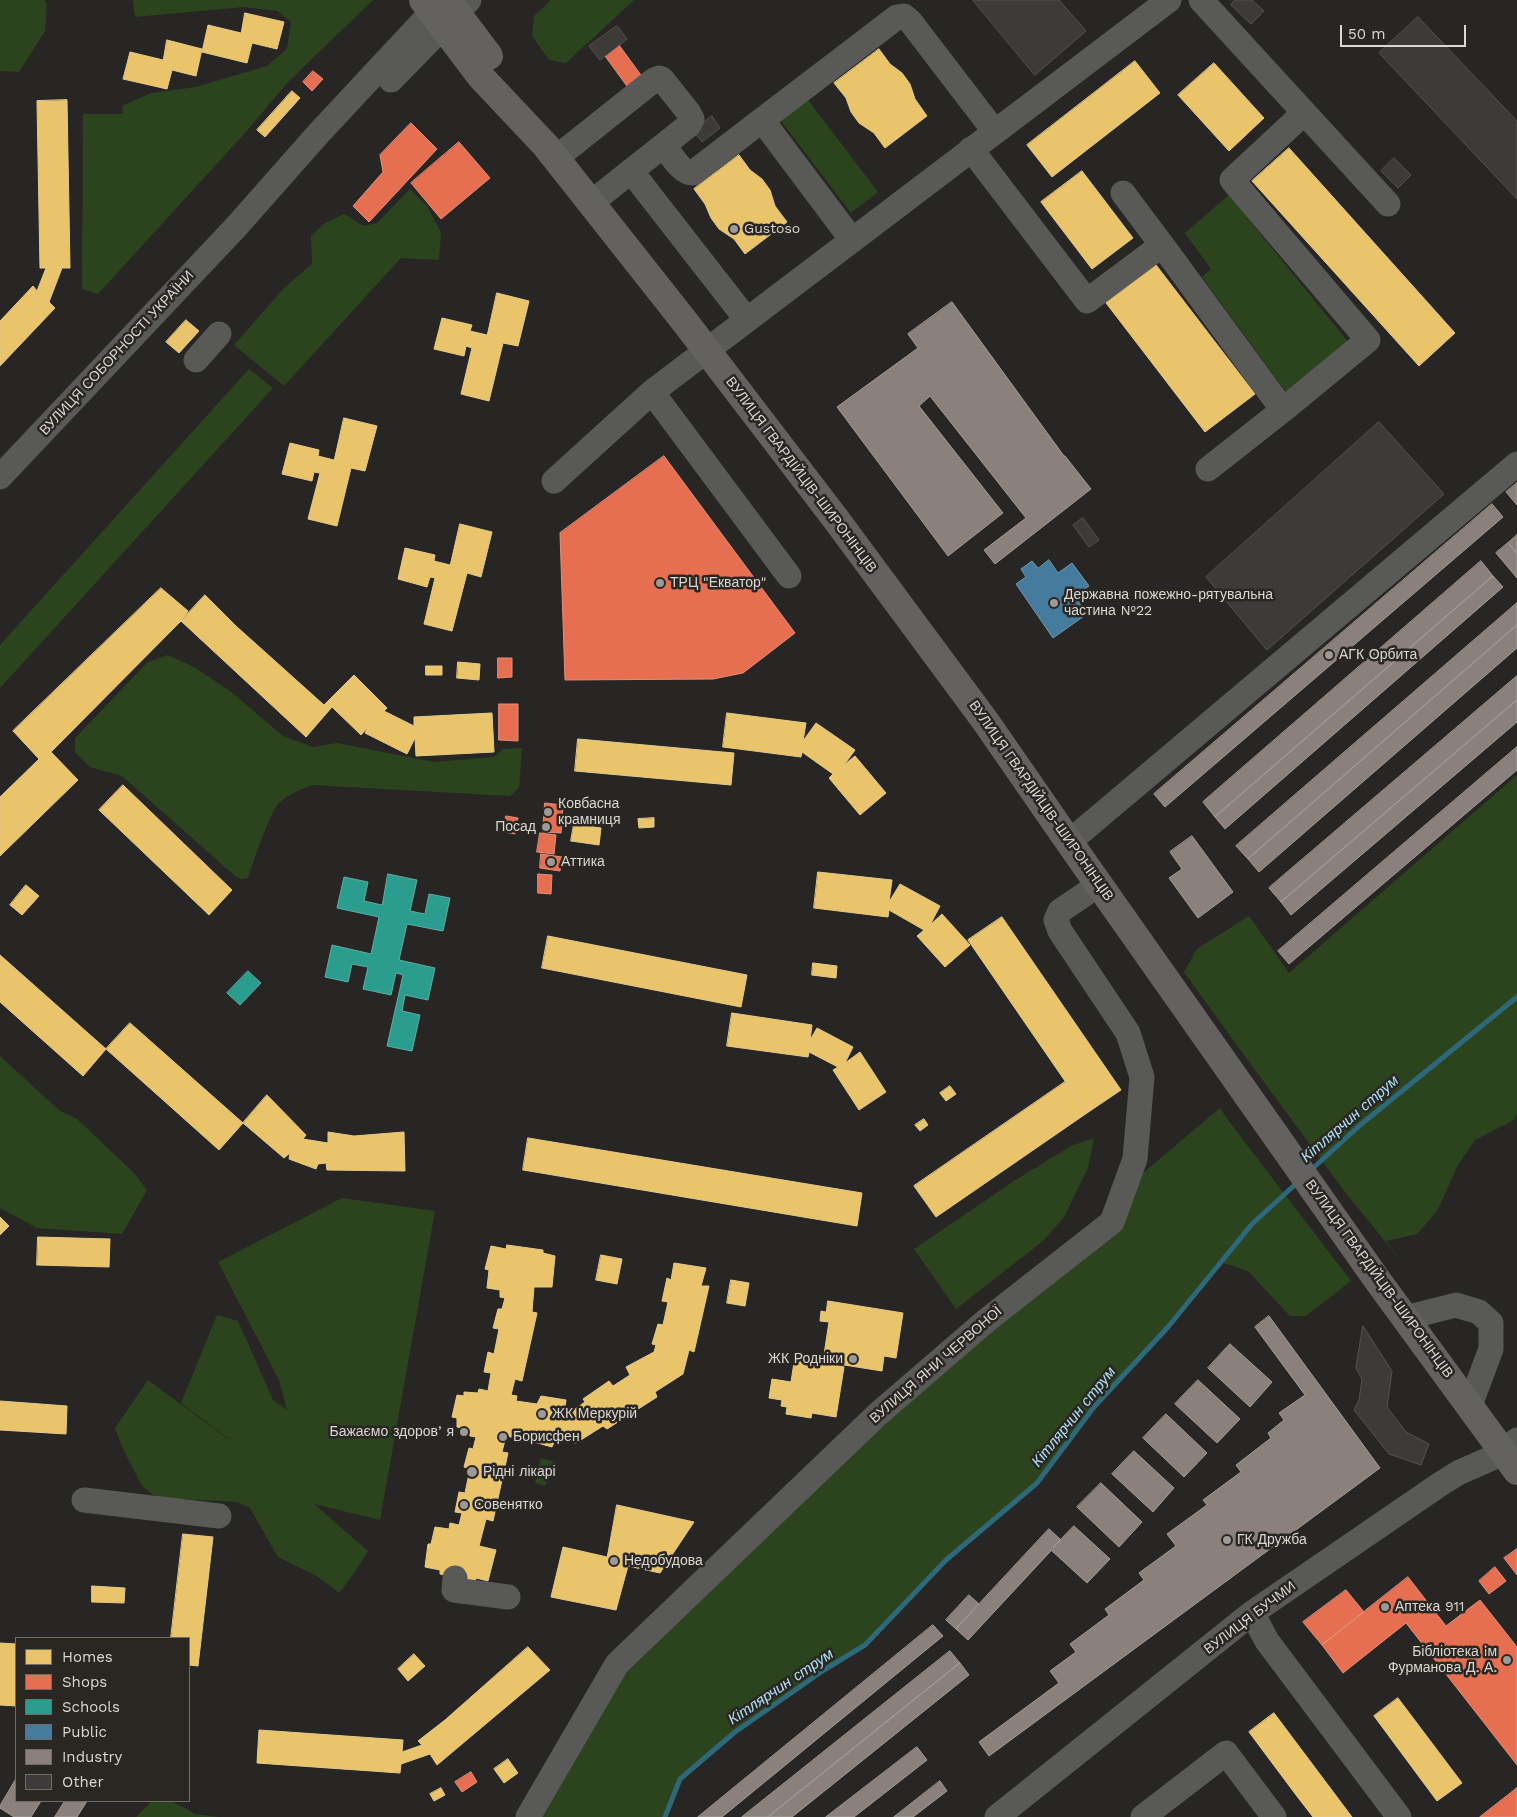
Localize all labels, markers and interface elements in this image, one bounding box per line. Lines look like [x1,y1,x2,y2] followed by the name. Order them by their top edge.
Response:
[1342,15,1468,47] scale bar
[1348,25,1385,43] text: 50 m
[744,221,800,237] place label: Gustoso
[728,223,740,235] marker: Gustoso
[36,267,198,439] street label: ВУЛИЦЯ СОБОРНОСТІ УКРАЇНИ
[722,374,880,576] street label: ВУЛИЦЯ ГВАРДІЙЦІВ-ШИРОНІНЦІВ
[670,575,766,591] place label: ТРЦ "Екватор"
[654,577,666,589] marker: ТРЦ "Екватор"
[1064,587,1273,620] place label: Державна пожежно-рятувальна частина №22
[1048,597,1060,609] marker: Державна пожежно-рятувальна частина №22
[1339,647,1417,663] place label: АГК Орбита
[1323,649,1335,661] marker: АГК Орбита
[965,698,1117,904] street label: ВУЛИЦЯ ГВАРДІЙЦІВ-ШИРОНІНЦІВ
[558,796,620,829] place label: Ковбасна крамниця
[542,806,554,818] marker: Ковбасна крамниця
[495,819,536,835] place label: Посад
[540,821,552,833] marker: Посад
[561,854,605,870] place label: Аттика
[545,856,557,868] marker: Аттика
[1298,1072,1402,1166] water label: Кітлярчин струм
[1301,1177,1457,1381] street label: ВУЛИЦЯ ГВАРДІЙЦІВ-ШИРОНІНЦІВ
[867,1303,1005,1427] street label: ВУЛИЦЯ ЯНИ ЧЕРВОНОЇ
[768,1351,843,1367] place label: ЖК Родніки
[847,1353,859,1365] marker: ЖК Родніки
[1028,1363,1120,1471] water label: Кітлярчин струм
[552,1406,637,1422] place label: ЖК Меркурій
[536,1408,548,1420] marker: ЖК Меркурій
[329,1424,454,1440] place label: Бажаємо здоровʼя
[458,1426,470,1438] marker: Бажаємо здоровʼя
[513,1429,580,1445] place label: Борисфен
[497,1431,509,1443] marker: Борисфен
[483,1464,556,1480] place label: Рідні лікарі
[465,1465,479,1479] marker: Рідні лікарі
[474,1497,543,1513] place label: Совенятко
[458,1499,470,1511] marker: Совенятко
[1237,1532,1307,1548] place label: ГК Дружба
[1221,1534,1233,1546] marker: ГК Дружба
[624,1553,703,1569] place label: Недобудова
[608,1555,620,1567] marker: Недобудова
[1201,1578,1299,1658] street label: ВУЛИЦЯ БУЧМИ
[1395,1599,1465,1615] place label: Аптека 911
[1379,1601,1391,1613] marker: Аптека 911
[15,1637,190,1802] legend
[1388,1644,1497,1676] place label: Бібліотека iм Фурманова Д. А.
[725,1645,837,1729] water label: Кітлярчин струм
[62,1648,113,1666] text: Homes
[1501,1654,1513,1666] marker: Бібліотека iм Фурманова Д. А.
[62,1673,107,1691] text: Shops
[62,1698,120,1716] text: Schools
[62,1723,107,1741] text: Public
[62,1748,122,1766] text: Industry
[62,1773,104,1791] text: Other

